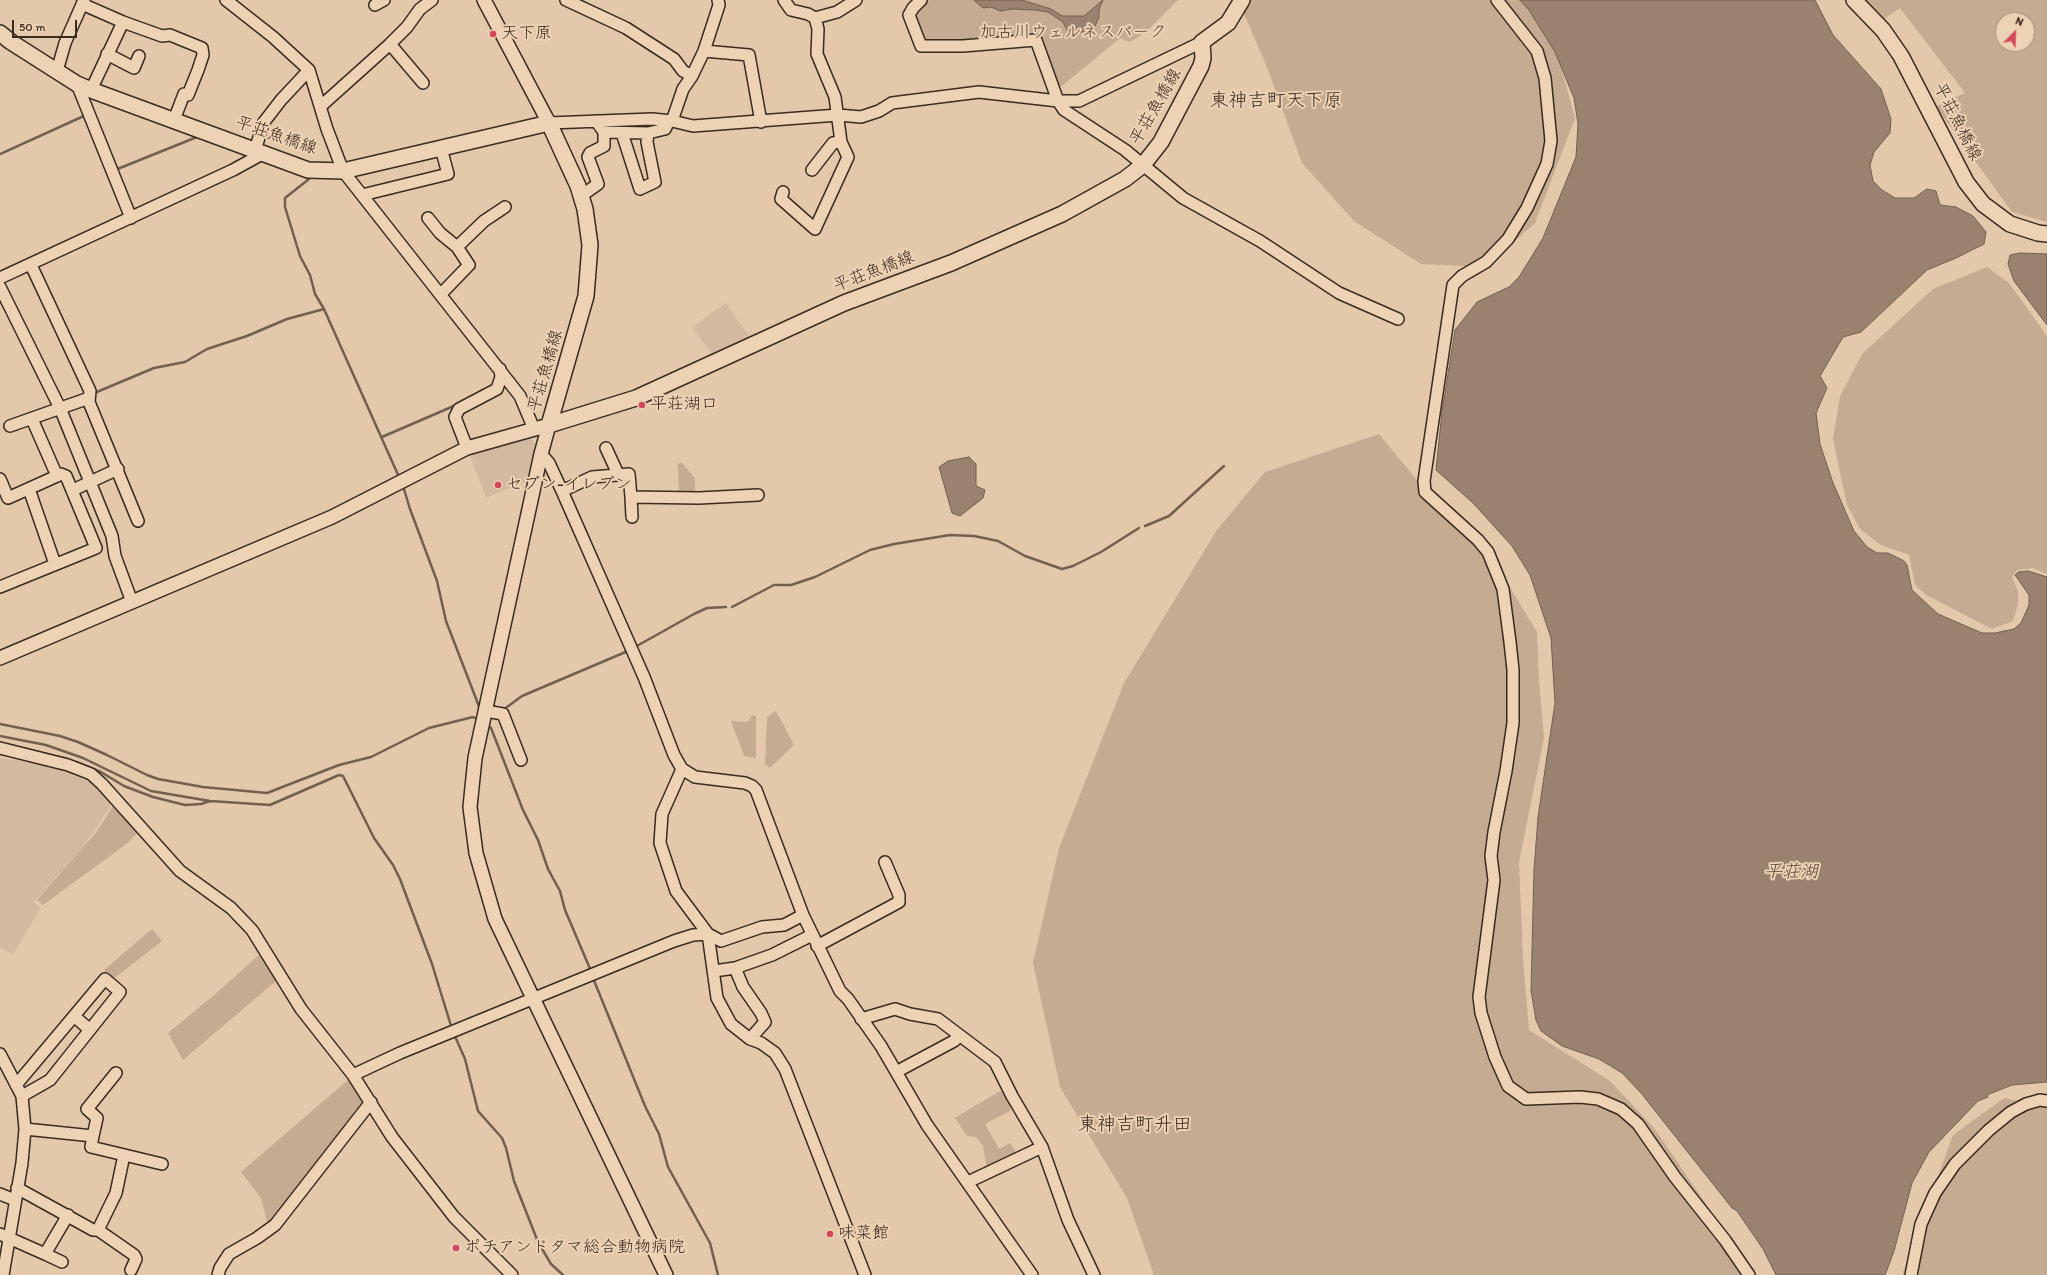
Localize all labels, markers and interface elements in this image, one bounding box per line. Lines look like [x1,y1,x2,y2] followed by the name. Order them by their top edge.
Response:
[14,12,79,38] scale bar
[1995,12,2035,52] north arrow
[2014,14,2025,29] text: N
[19,20,45,34] text: 50 m
[980,23,1166,43] park label: 加古川ウェルネスパーク
[501,24,552,44] place label: 天下原
[488,29,498,39] marker: 天下原
[1126,65,1186,149] street label: 平荘魚橋線
[1929,80,1985,164] street label: 平荘魚橋線
[1210,90,1342,112] district label: 東神吉町天下原
[232,113,320,159] street label: 平荘魚橋線
[831,247,917,297] street label: 平荘魚橋線
[524,327,568,415] street label: 平荘魚橋線
[650,395,718,415] place label: 平荘湖口
[637,400,647,410] marker: 平荘湖口
[506,475,632,495] place label: セブン-イレブン
[493,480,503,490] marker: セブン-イレブン
[1764,861,1818,883] water label: 平荘湖
[1078,1114,1192,1136] district label: 東神吉町升田
[838,1224,889,1244] place label: 味菜館
[825,1229,835,1239] marker: 味菜館
[464,1238,685,1258] place label: ポチアンドタマ総合動物病院
[451,1243,461,1253] marker: ポチアンドタマ総合動物病院

